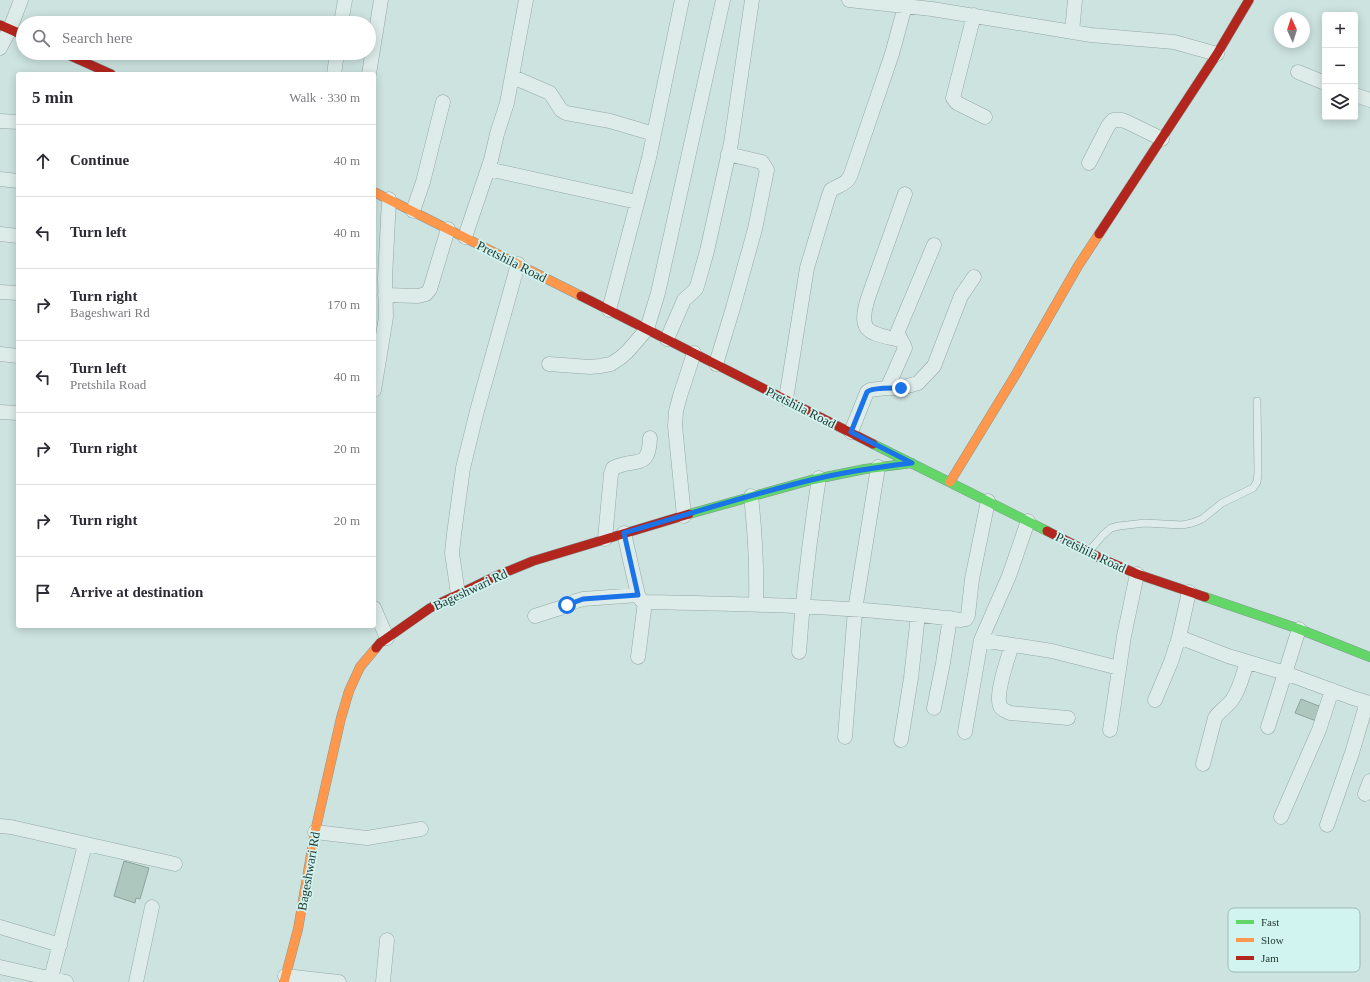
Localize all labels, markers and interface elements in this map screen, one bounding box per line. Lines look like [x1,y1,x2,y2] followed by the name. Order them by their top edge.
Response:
[1274,12,1310,48] north arrow
[1322,12,1358,120] map controls
[1322,12,1358,48] button: +
[16,16,376,60] search box
[30,27,52,49] icon: search
[62,30,132,46] text: Search here
[1322,48,1358,84] button: −
[1322,84,1358,120] button: layers
[32,88,73,107] text: 5 min
[289,90,360,105] text: Walk · 330 m
[32,150,54,172] icon: ahead
[70,152,129,168] text: Continue
[334,153,360,168] text: 40 m
[32,222,54,244] icon: left
[70,224,127,240] text: Turn left
[334,225,360,240] text: 40 m
[474,237,550,286] street label: Pretshila Road
[70,288,137,304] text: Turn right
[32,294,54,316] icon: right
[327,297,360,312] text: 170 m
[70,305,150,320] text: Bageshwari Rd
[70,360,127,376] text: Turn left
[32,366,54,388] icon: left
[334,369,360,384] text: 40 m
[70,377,146,392] text: Pretshila Road
[892,379,910,397] route end
[763,383,839,432] street label: Pretshila Road
[32,438,54,460] icon: right
[70,440,137,456] text: Turn right
[334,441,360,456] text: 20 m
[32,510,54,532] icon: right
[70,512,137,528] text: Turn right
[334,513,360,528] text: 20 m
[1053,529,1129,576] street label: Pretshila Road
[431,566,510,613] street label: Bageshwari Rd
[32,582,54,604] icon: arrive
[70,584,203,600] text: Arrive at destination
[558,596,576,614] route start
[294,830,323,912] street label: Bageshwari Rd
[1228,908,1360,972] legend
[1261,916,1279,928] text: Fast
[1261,934,1284,946] text: Slow
[1261,952,1279,964] text: Jam

